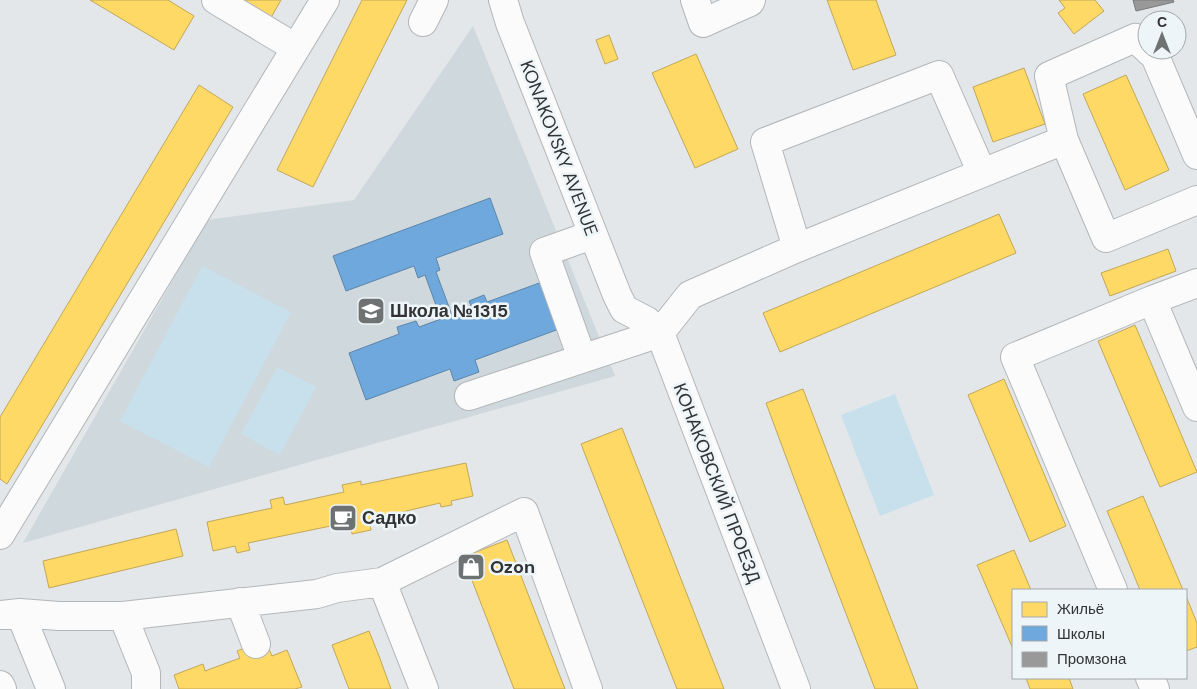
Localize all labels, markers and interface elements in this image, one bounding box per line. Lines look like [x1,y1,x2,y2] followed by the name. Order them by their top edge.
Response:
[1137,10,1187,60] north arrow
[1157,13,1167,31] text: С
[514,57,604,239] street label: KONAKOVSKY AVENUE
[356,296,386,326] school or university icon: Школа №1315
[390,299,508,323] place label: Школа №1315
[668,380,766,586] street label: КОНАКОВСКИЙ ПРОЕЗД
[328,503,358,533] cafe icon: Садко
[362,506,416,530] place label: Садко
[456,552,486,582] shop icon: Ozon
[490,555,535,579] place label: Ozon
[1012,589,1187,679] legend
[1057,599,1104,619] text: Жильё
[1057,624,1105,644] text: Школы
[1057,649,1127,669] text: Промзона

